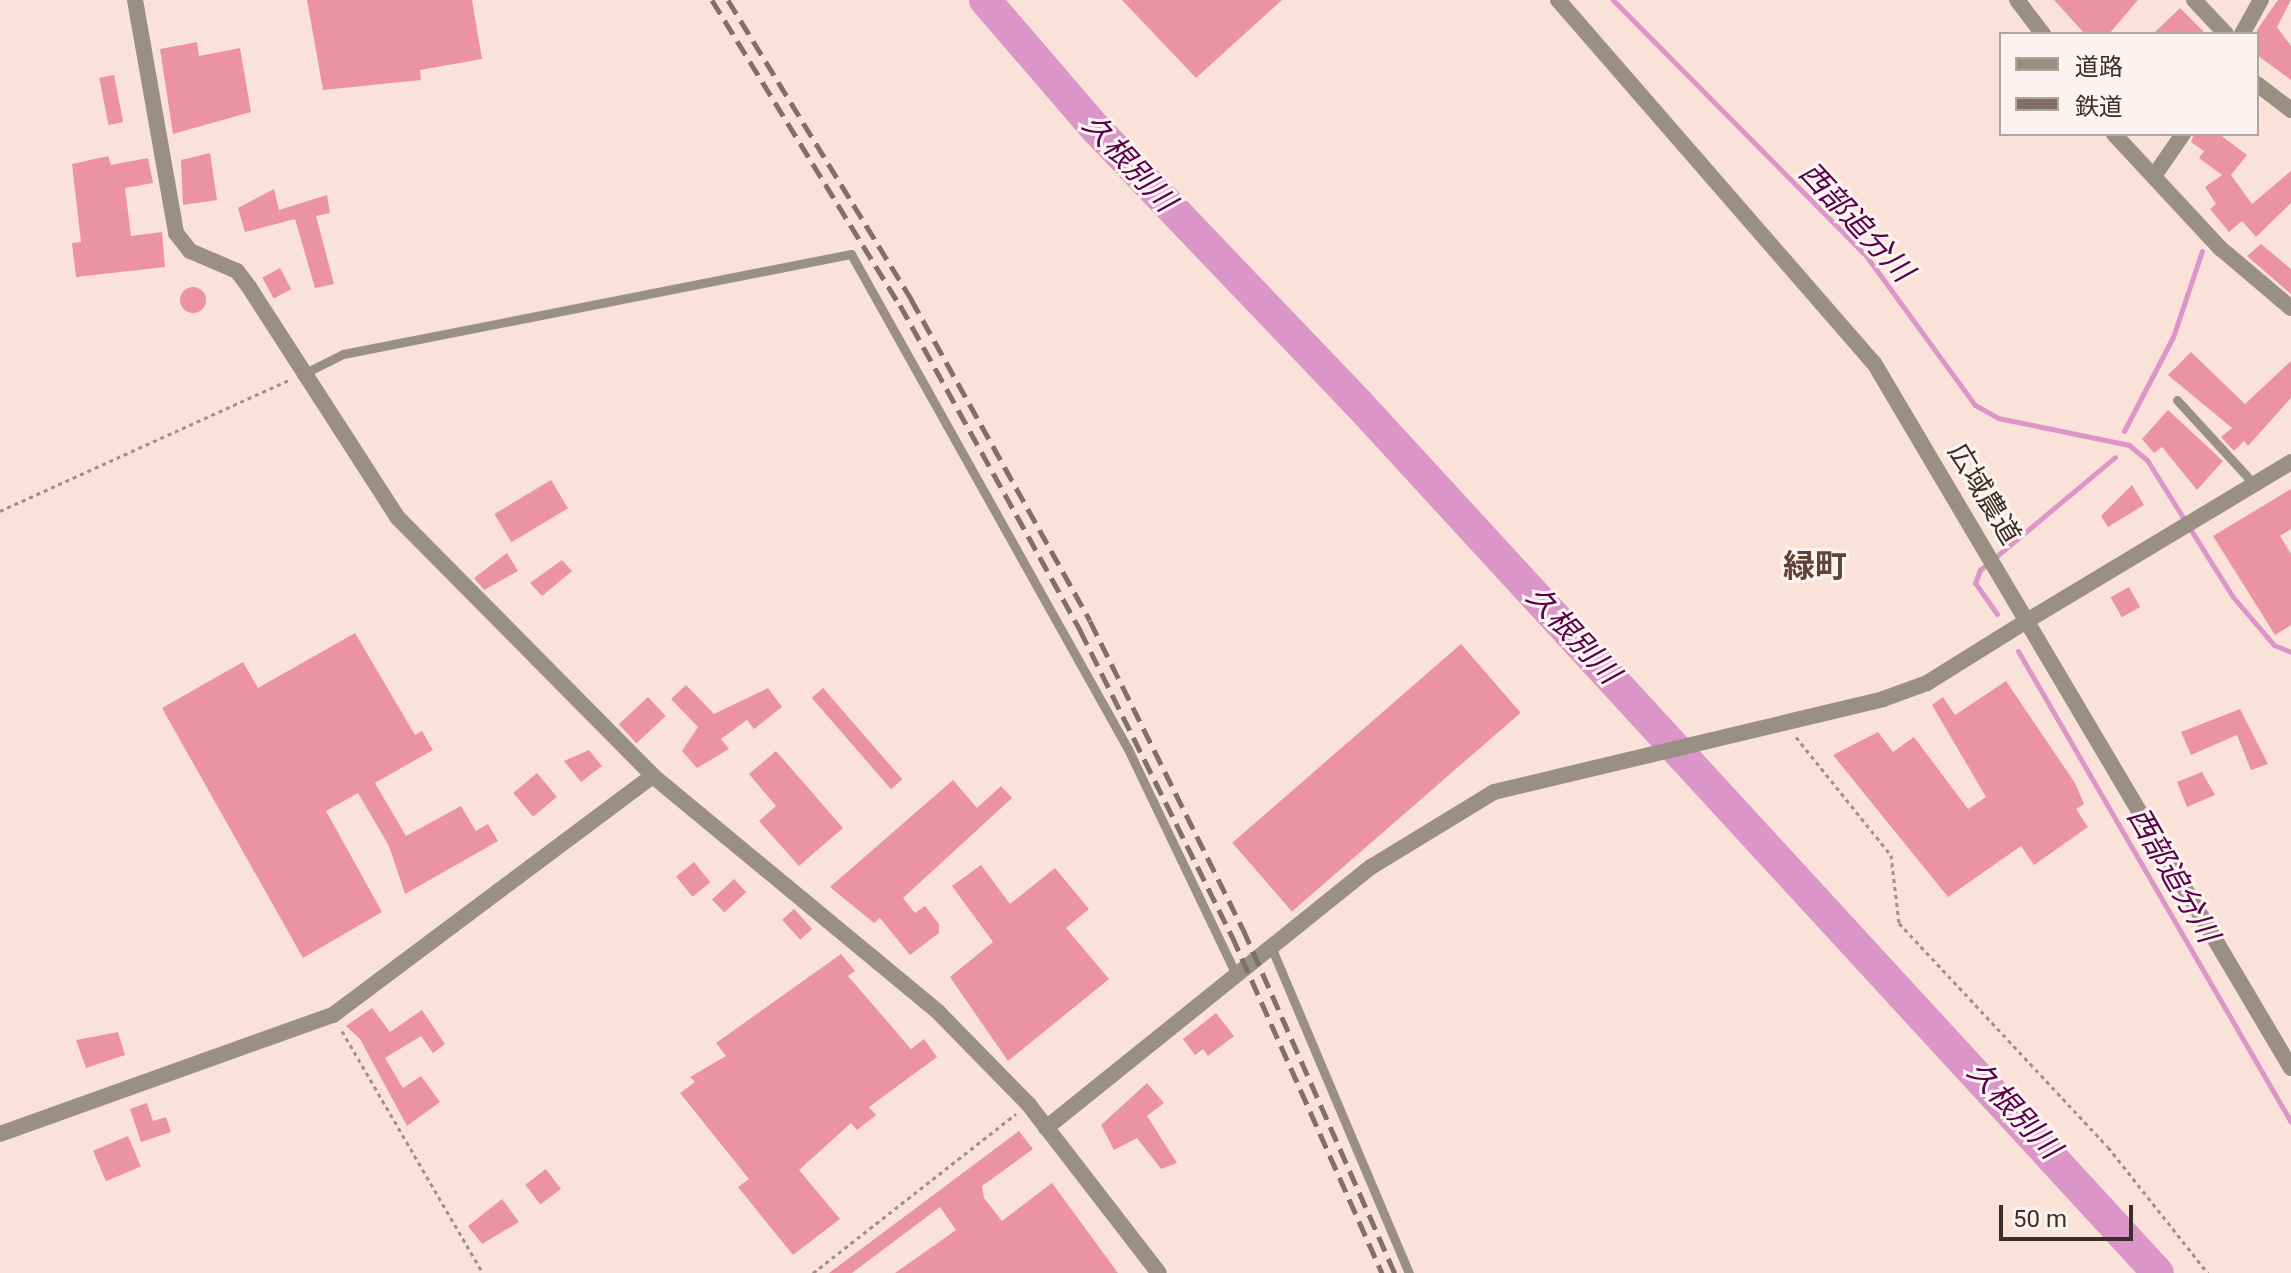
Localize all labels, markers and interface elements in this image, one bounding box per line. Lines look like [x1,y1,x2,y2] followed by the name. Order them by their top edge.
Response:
[1999,32,2259,136] legend
[2075,53,2123,81] text: 道路
[2075,93,2123,121] text: 鉄道
[1075,107,1183,219] water label: 久根別川
[1792,155,1920,289] water label: 西部追分川
[1941,437,2027,551] street label: 広域農道
[1783,547,1847,585] district label: 緑町
[1519,579,1627,691] water label: 久根別川
[2120,801,2226,949] water label: 西部追分川
[1960,1054,2068,1166] water label: 久根別川
[2003,1189,2137,1239] scale bar
[2013,1205,2067,1233] text: 50 m

